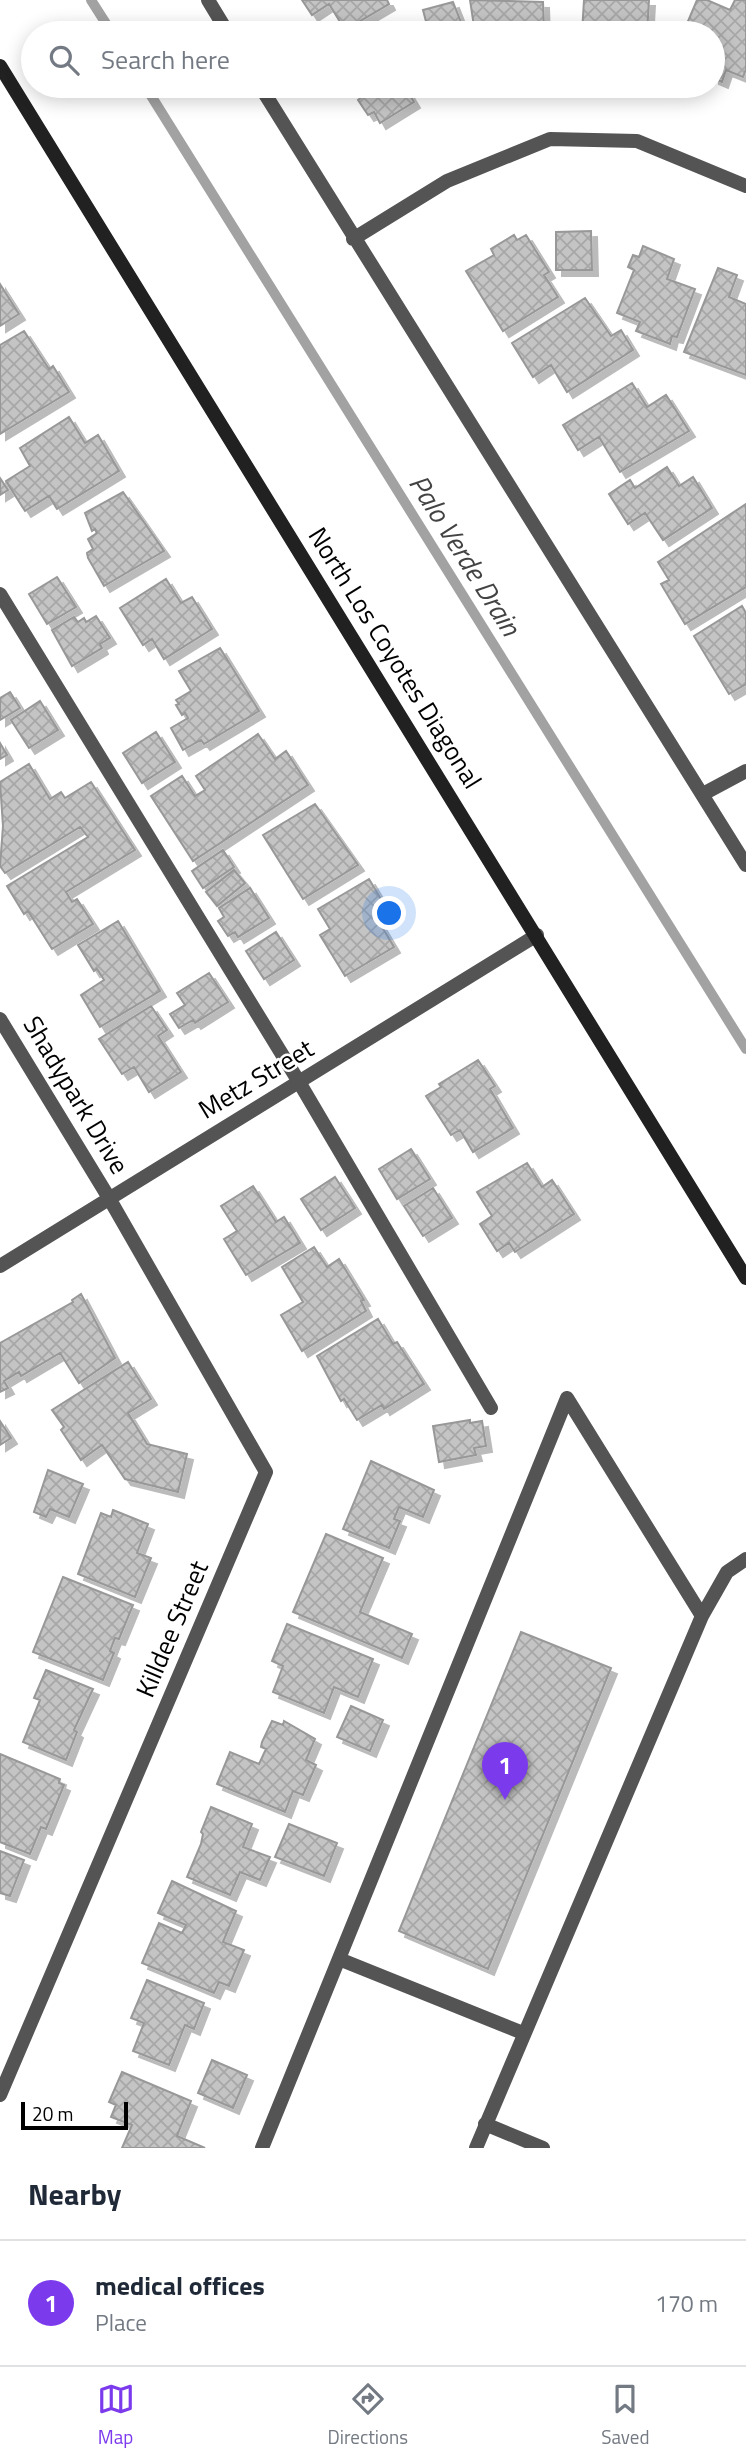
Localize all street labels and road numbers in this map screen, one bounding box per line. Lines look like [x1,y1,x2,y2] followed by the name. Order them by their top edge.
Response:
[299,519,492,796] street label: North Los Coyotes Diagonal
[14,1008,139,1181] street label: Shadypark Drive
[191,1029,321,1128] street label: Metz Street
[125,1554,218,1703] street label: Killdee Street

